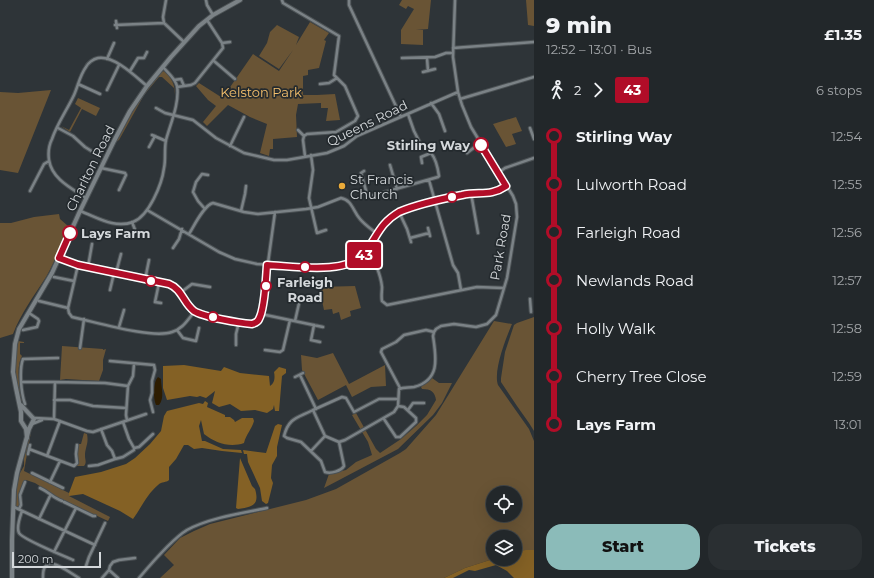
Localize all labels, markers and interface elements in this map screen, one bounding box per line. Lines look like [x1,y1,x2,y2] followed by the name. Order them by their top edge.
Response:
[546,12,612,39] text: 9 min
[824,25,862,44] text: £1.35
[546,41,652,57] text: 12:52 – 13:01 · Bus
[546,79,568,101] icon: walk
[587,79,609,101] icon: forward
[623,81,641,99] text: 43
[574,82,581,98] text: 2
[816,82,862,98] text: 6 stops
[220,84,302,100] park label: Kelston Park
[324,97,410,149] street label: Queens Road
[62,122,118,214] street label: Charlton Road
[576,127,672,146] text: Stirling Way
[831,128,862,144] text: 12:54
[387,137,470,153] place label: Stirling Way
[473,137,489,153] marker: Stirling Way
[350,171,413,202] place label: St Francis Church
[576,175,687,194] text: Lulworth Road
[833,176,862,192] text: 12:55
[337,181,347,191] marker: St Francis Church
[446,191,458,203] unlabelled marker
[486,213,514,281] street label: Park Road
[576,223,681,242] text: Farleigh Road
[832,224,862,240] text: 12:56
[62,225,78,241] marker: Lays Farm
[81,225,150,241] place label: Lays Farm
[346,242,382,268] line badge: 43
[355,246,373,264] text: 43
[299,261,311,273] marker: Farleigh Road
[576,271,694,290] text: Newlands Road
[832,272,862,288] text: 12:57
[277,274,333,305] place label: Farleigh Road
[145,275,157,287] unlabelled marker
[260,280,272,292] unlabelled marker
[207,311,219,323] unlabelled marker
[576,319,655,338] text: Holly Walk
[832,320,862,336] text: 12:58
[576,367,706,386] text: Cherry Tree Close
[832,368,862,384] text: 12:59
[576,415,656,434] text: Lays Farm
[834,416,862,432] text: 13:01
[486,486,522,566] map controls
[486,486,522,522] button: locate
[546,524,700,570] button: Start
[708,524,862,570] button: Tickets
[486,530,522,566] button: layers
[12,550,101,569] scale bar
[18,552,53,566] text: 200 m

